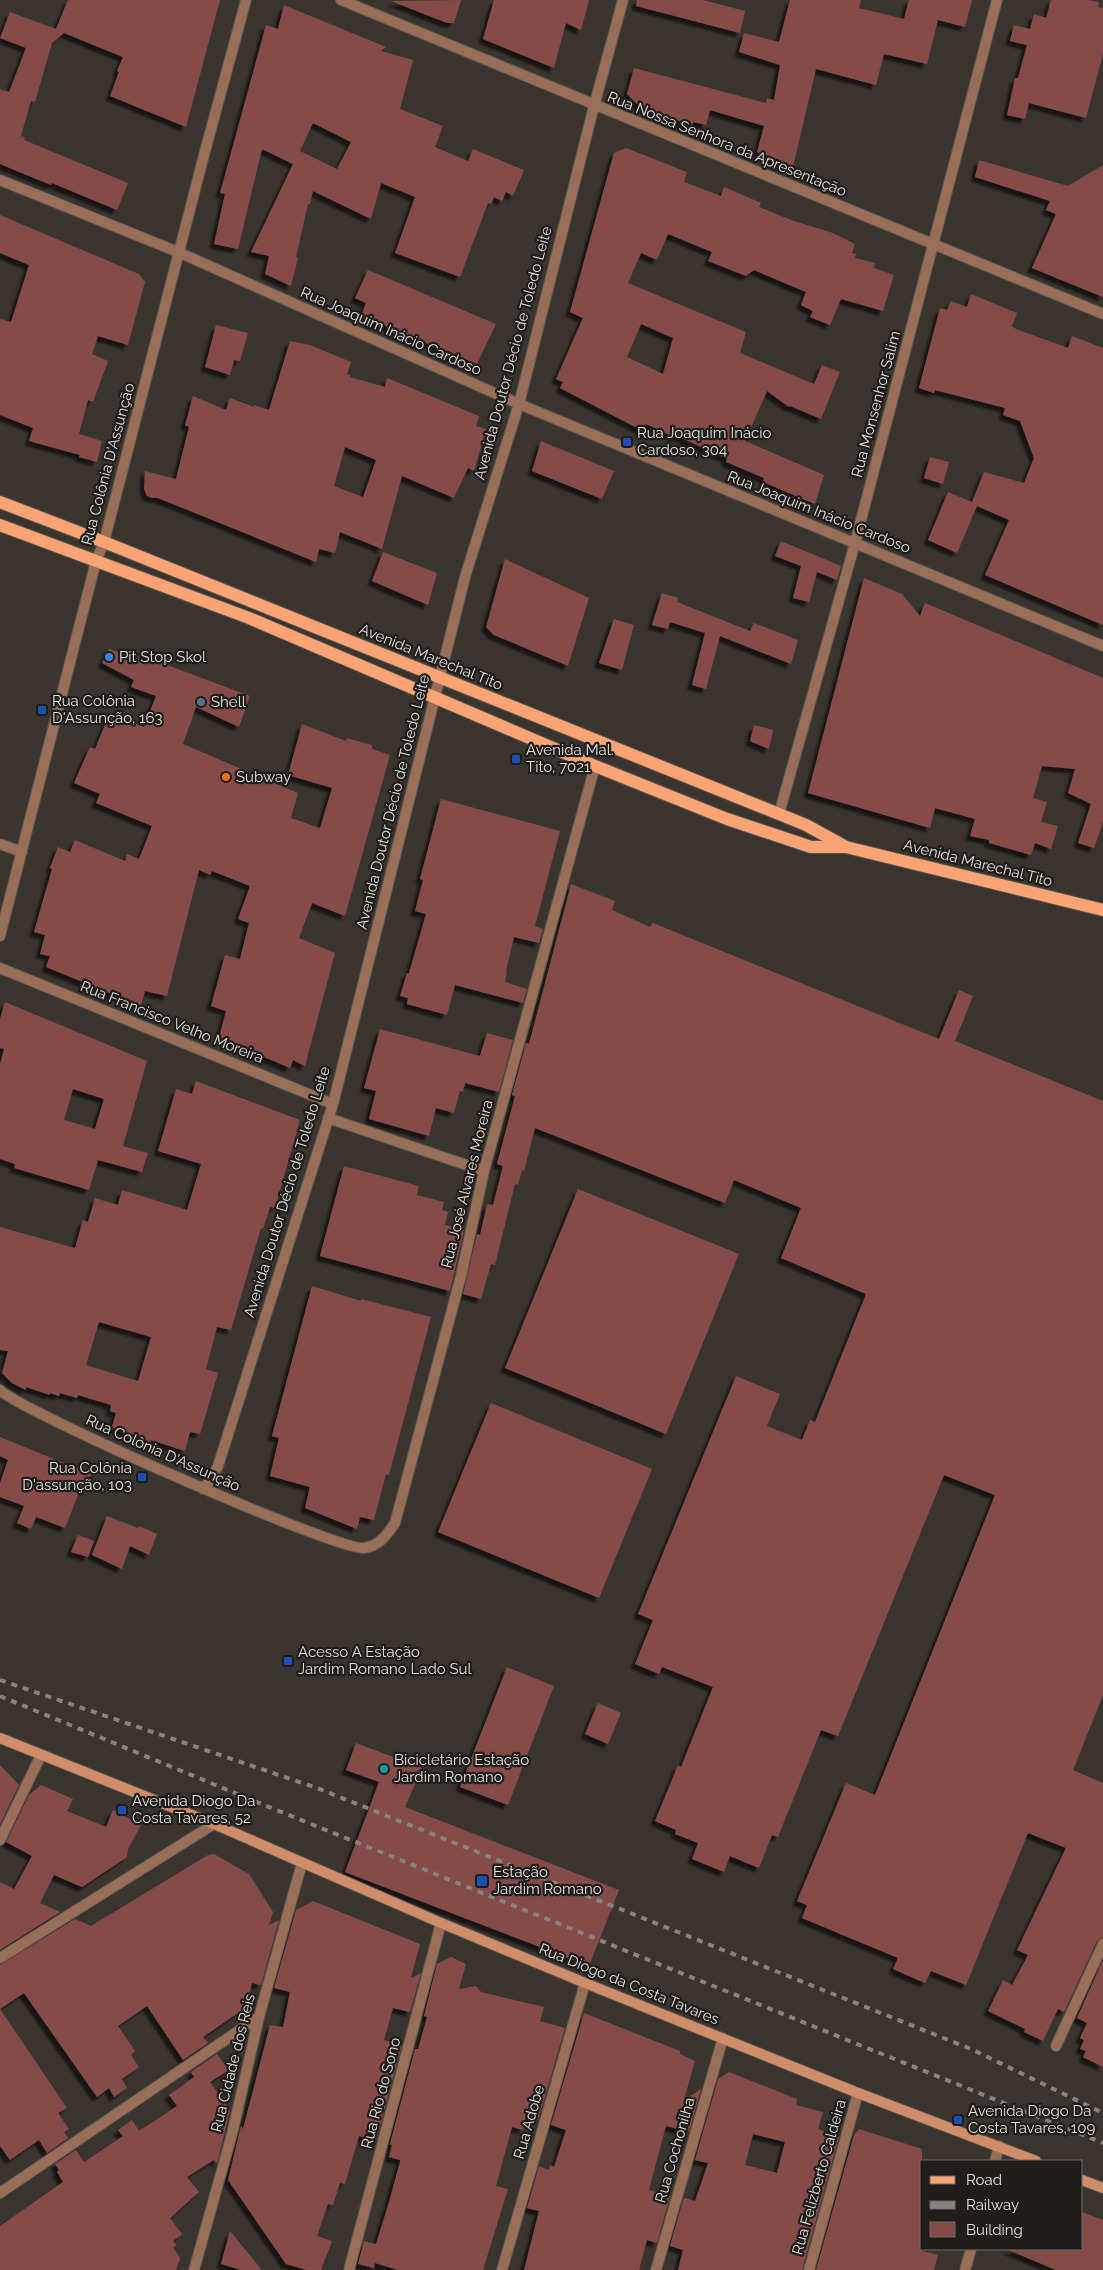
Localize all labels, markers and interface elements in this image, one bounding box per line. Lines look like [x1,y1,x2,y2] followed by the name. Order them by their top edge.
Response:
[605,88,849,200] street label: Rua Nossa Senhora da Apresentação
[470,224,556,482] street label: Avenida Doutor Décio de Toledo Leite
[298,283,484,379] street label: Rua Joaquim Inácio Cardoso
[848,329,904,479] street label: Rua Monsenhor Salim
[78,381,138,547] street label: Rua Colônia D'Assunção
[637,424,772,459] place label: Rua Joaquim Inácio Cardoso, 304
[621,436,633,448] marker: Rua Joaquim Inácio Cardoso, 304
[725,467,913,557] street label: Rua Joaquim Inácio Cardoso
[357,620,505,694] street label: Avenida Marechal Tito
[119,648,207,666] place label: Pit Stop Skol
[103,651,115,663] marker: Pit Stop Skol
[353,673,433,931] street label: Avenida Doutor Décio de Toledo Leite
[52,692,163,727] place label: Rua Colônia D'Assunção, 163
[211,693,247,711] place label: Shell
[195,696,207,708] marker: Shell
[36,704,48,716] marker: Rua Colônia D'Assunção, 163
[526,741,614,776] place label: Avenida Mal. Tito, 7021
[510,753,522,765] marker: Avenida Mal. Tito, 7021
[236,768,291,786] place label: Subway
[220,771,232,783] marker: Subway
[902,836,1054,890] street label: Avenida Marechal Tito
[78,977,266,1067] street label: Rua Francisco Velho Moreira
[240,1064,334,1320] street label: Avenida Doutor Décio de Toledo Leite
[437,1098,497,1270] street label: Rua José Alvares Moreira
[83,1411,243,1495] street label: Rua Colônia D'Assunção
[22,1459,132,1494] place label: Rua Colônia D'assunção, 103
[136,1471,148,1483] marker: Rua Colônia D'assunção, 103
[298,1643,472,1678] place label: Acesso A Estação Jardim Romano Lado Sul
[282,1655,294,1667] marker: Acesso A Estação Jardim Romano Lado Sul
[394,1751,529,1786] place label: Bicicletário Estação Jardim Romano
[378,1763,390,1775] marker: Bicicletário Estação Jardim Romano
[132,1792,255,1827] place label: Avenida Diogo Da Costa Tavares, 52
[116,1804,128,1816] marker: Avenida Diogo Da Costa Tavares, 52
[493,1863,602,1898] place label: Estação Jardim Romano
[475,1874,489,1888] marker: Estação Jardim Romano
[536,1940,722,2028] street label: Rua Diogo da Costa Tavares
[207,1992,259,2134] street label: Rua Cidade dos Reis
[358,2035,404,2150] street label: Rua Rio do Sono
[510,2083,548,2161] street label: Rua Adobe
[651,2095,699,2205] street label: Rua Cochonilha
[788,2097,850,2257] street label: Rua Felizberto Caldeira
[968,2102,1095,2137] place label: Avenida Diogo Da Costa Tavares, 109
[952,2114,964,2126] marker: Avenida Diogo Da Costa Tavares, 109
[920,2160,1083,2250] legend
[966,2171,1002,2189] text: Road
[966,2196,1019,2214] text: Railway
[966,2221,1023,2239] text: Building

